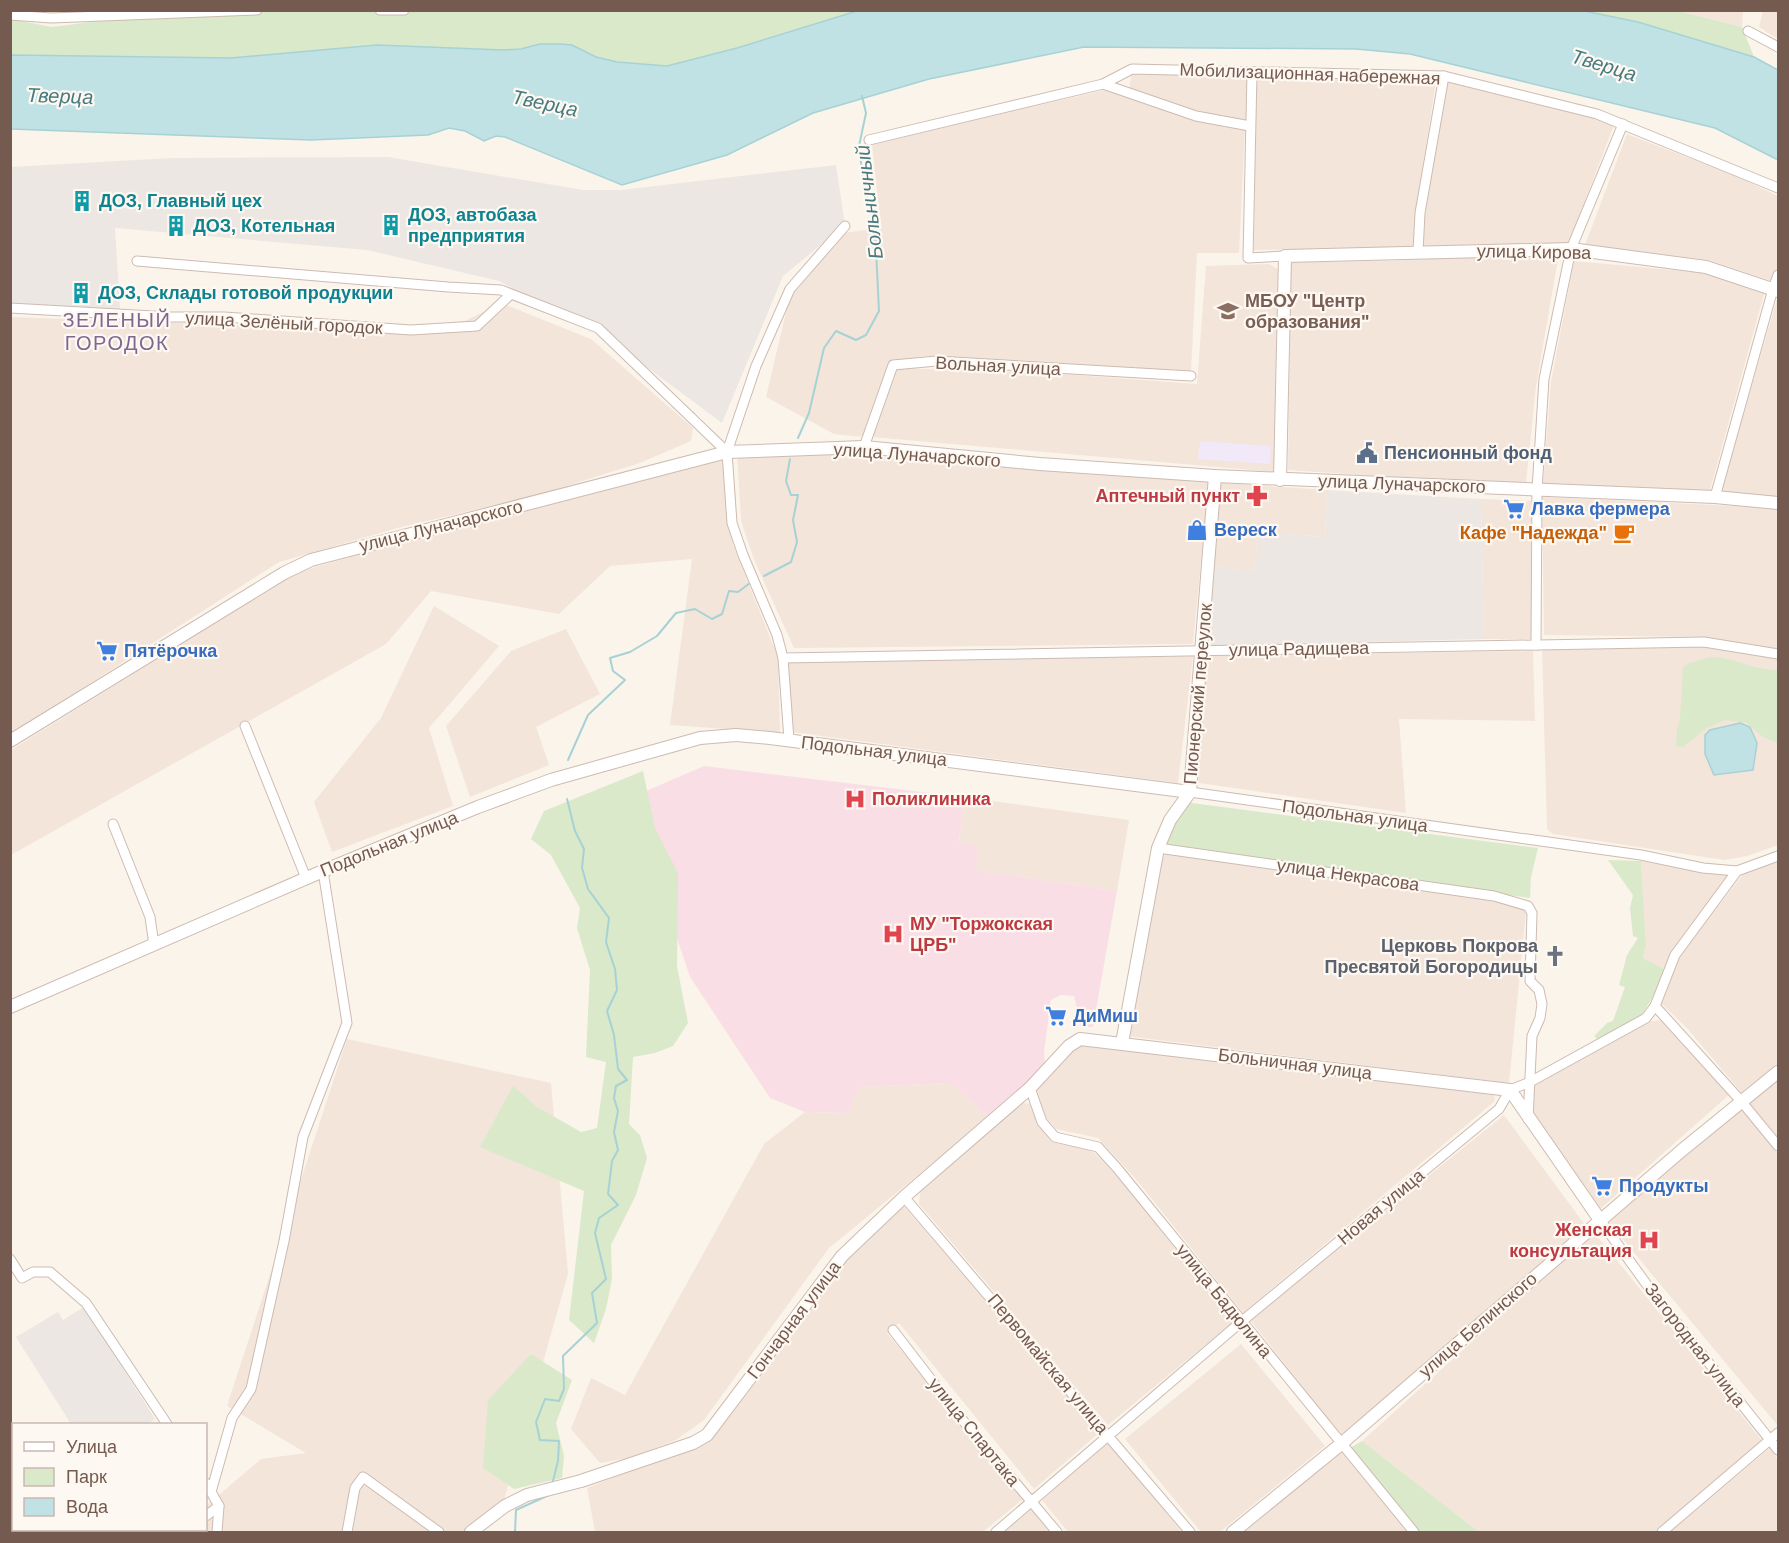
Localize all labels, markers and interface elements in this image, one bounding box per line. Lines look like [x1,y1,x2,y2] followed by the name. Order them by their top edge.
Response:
[1569,45,1639,85] water label: Тверца
[1179,59,1441,89] street label: Мобилизационная набережная
[26,84,94,108] water label: Тверца
[510,85,580,121] water label: Тверца
[851,144,887,260] water label: Больничный
[70,189,94,213] building icon: ДОЗ, Главный цех
[99,191,262,211] place label: ДОЗ, Главный цех
[408,205,538,246] place label: ДОЗ, автобаза предприятия
[379,213,403,237] building icon: ДОЗ, автобаза предприятия
[164,214,188,238] building icon: ДОЗ, Котельная
[193,216,335,236] place label: ДОЗ, Котельная
[1477,241,1592,263] street label: улица Кирова
[69,281,93,305] building icon: ДОЗ, Склады готовой продукции
[98,283,393,303] place label: ДОЗ, Склады готовой продукции
[1245,291,1370,332] place label: МБОУ "Центр образования"
[1216,299,1240,323] school or university icon: МБОУ "Центр образования"
[63,308,171,354] district label: ЗЕЛЕНЫЙ ГОРОДОК
[185,308,383,338] street label: улица Зелёный городок
[935,353,1062,379] street label: Вольная улица
[833,439,1001,471] street label: улица Луначарского
[1355,441,1379,465] public building icon: Пенсионный фонд
[1384,443,1552,463] place label: Пенсионный фонд
[1318,471,1486,497] street label: улица Луначарского
[1245,484,1269,508] pharmacy icon: Аптечный пункт
[1095,486,1240,506] place label: Аптечный пункт
[357,496,525,556] street label: улица Луначарского
[1502,497,1526,521] supermarket icon: Лавка фермера
[1531,499,1671,519] place label: Лавка фермера
[1185,518,1209,542] shop icon: Вереск
[1214,520,1278,540] place label: Вереск
[1612,521,1636,545] cafe icon: Кафе "Надежда"
[1460,523,1607,543] place label: Кафе "Надежда"
[1180,602,1216,785] street label: Пионерский переулок
[1229,638,1370,660] street label: улица Радищева
[95,639,119,663] supermarket icon: Пятёрочка
[124,641,218,661] place label: Пятёрочка
[800,732,949,770] street label: Подольная улица
[843,787,867,811] hospital icon: Поликлиника
[872,789,992,809] place label: Поликлиника
[1281,796,1430,836] street label: Подольная улица
[317,807,462,881] street label: Подольная улица
[1275,855,1422,895] street label: улица Некрасова
[910,914,1053,955] place label: МУ "Торжокская ЦРБ"
[881,922,905,946] hospital icon: МУ "Торжокская ЦРБ"
[1324,936,1539,977] place label: Церковь Покрова Пресвятой Богородицы
[1543,944,1567,968] church icon: Церковь Покрова Пресвятой Богородицы
[1044,1004,1068,1028] supermarket icon: ДиМиш
[1073,1006,1138,1026] place label: ДиМиш
[1217,1045,1374,1083] street label: Больничная улица
[1334,1164,1429,1249] street label: Новая улица
[1590,1174,1614,1198] supermarket icon: Продукты
[1619,1176,1709,1196] place label: Продукты
[1509,1220,1632,1261] place label: Женская консультация
[1637,1228,1661,1252] hospital icon: Женская консультация
[1172,1240,1277,1363] street label: улица Бадюлина
[743,1256,845,1383] street label: Гончарная улица
[1415,1268,1541,1382] street label: улица Белинского
[1641,1279,1750,1412] street label: Загородная улица
[984,1290,1113,1439] street label: Первомайская улица
[924,1374,1024,1491] street label: улица Спартака
[12,1423,207,1531] legend
[66,1437,118,1457] text: Улица
[66,1467,107,1487] text: Парк
[66,1497,109,1517] text: Вода

